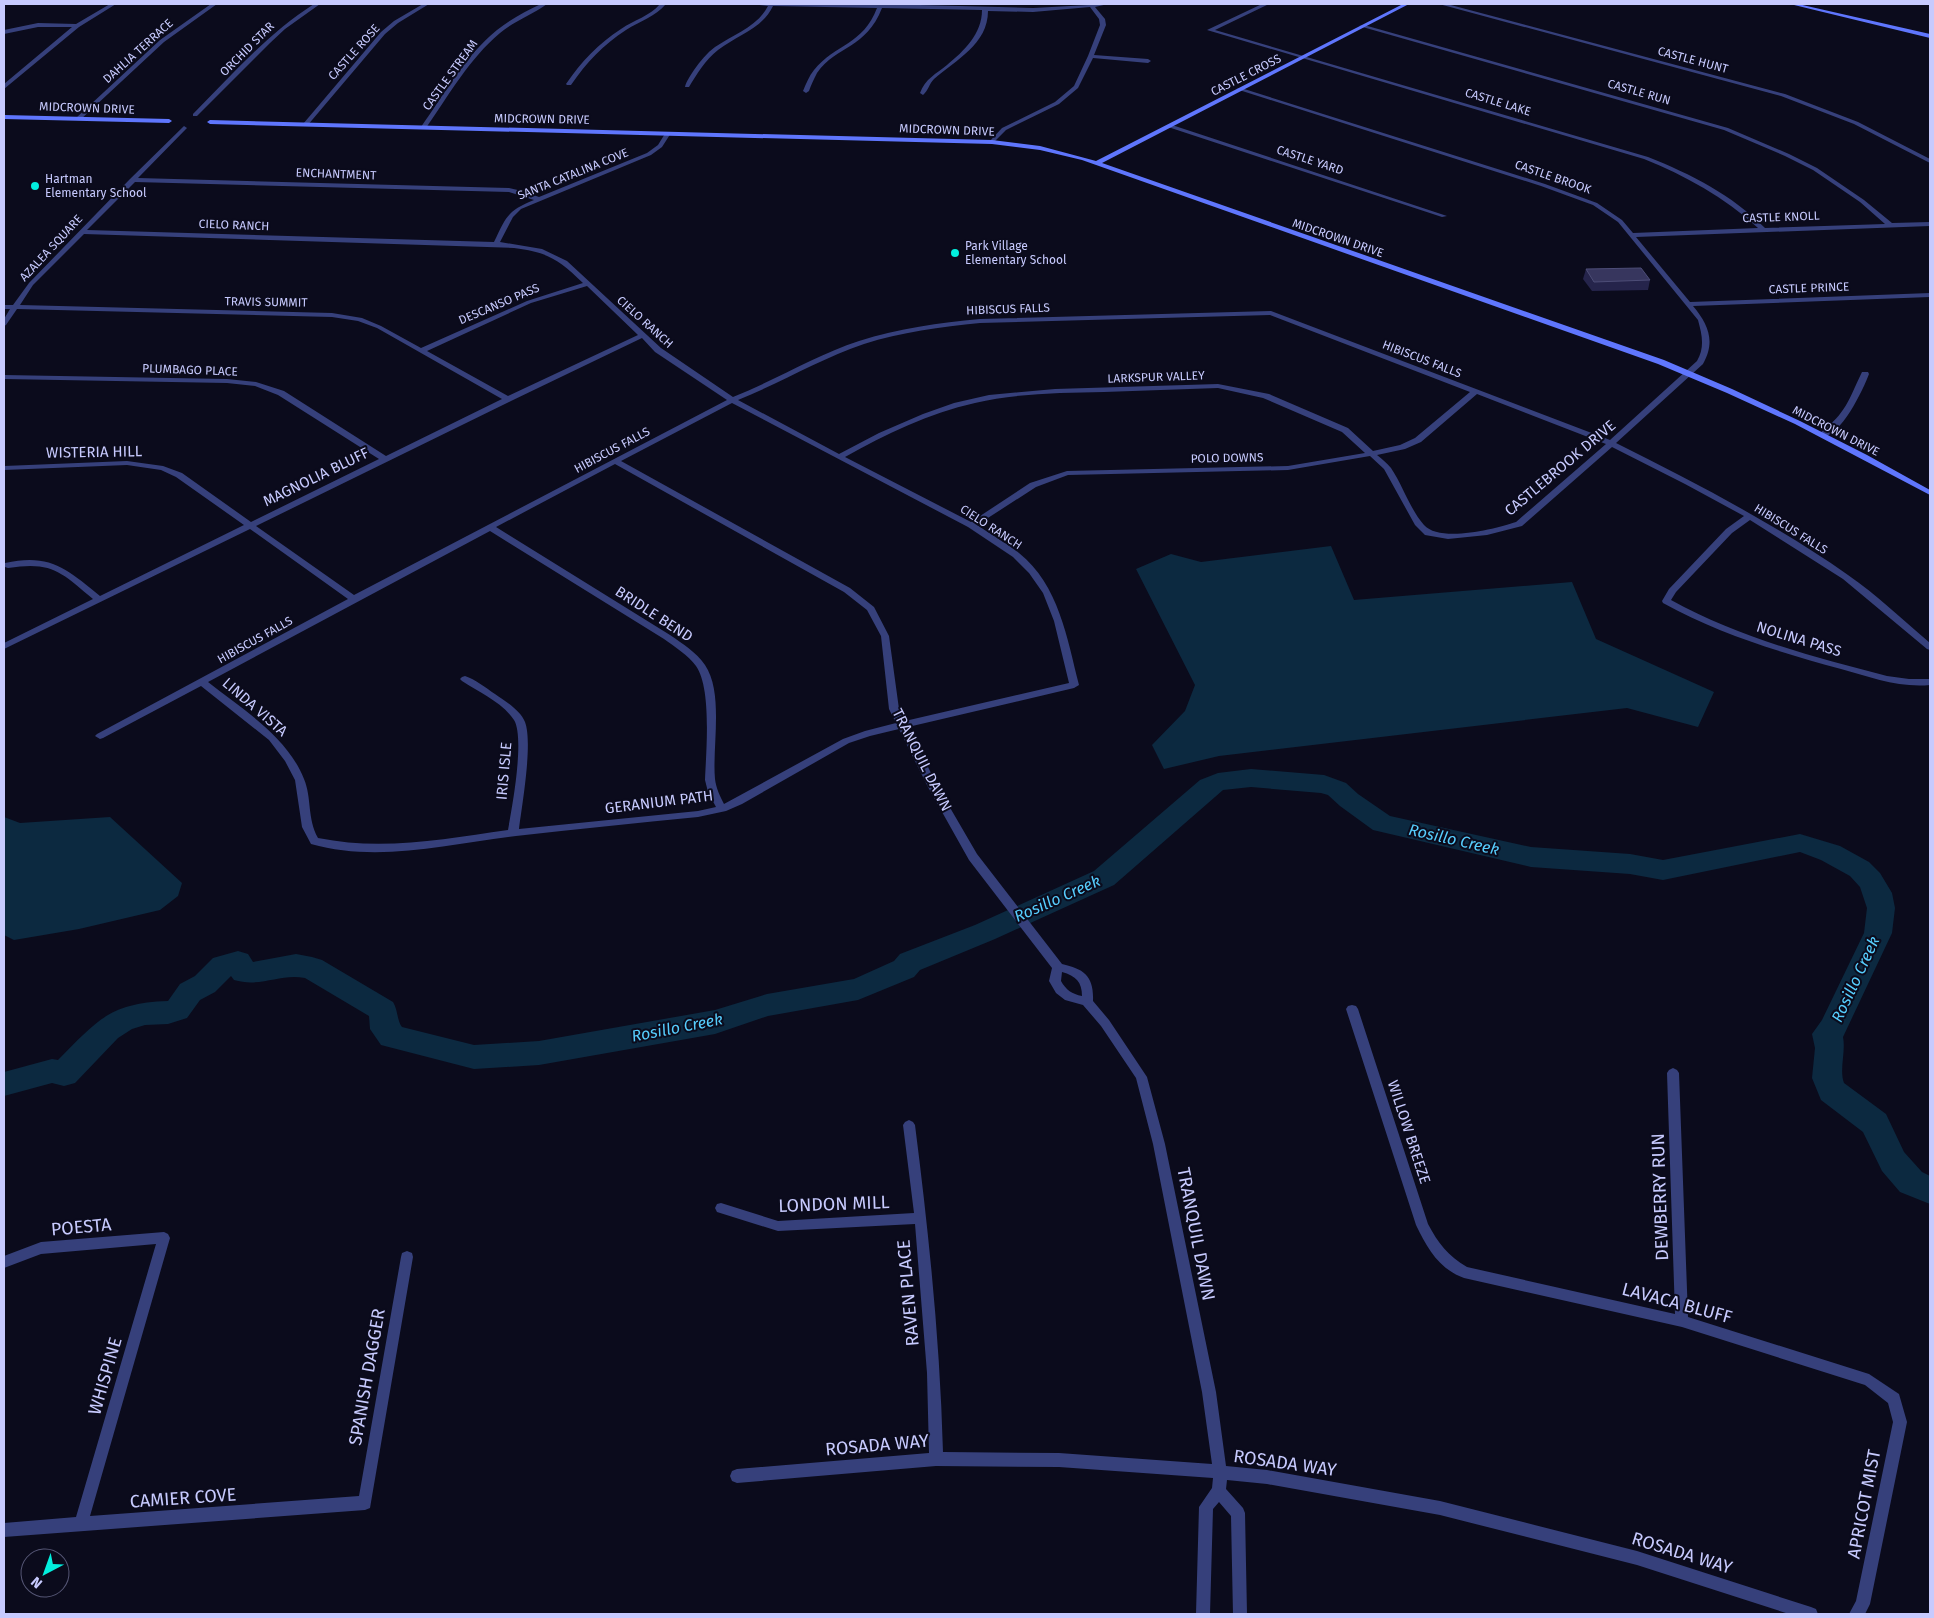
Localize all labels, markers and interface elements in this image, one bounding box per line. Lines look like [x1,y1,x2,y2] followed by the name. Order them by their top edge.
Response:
[100,16,176,86] street label: DAHLIA TERRACE
[217,19,277,79] street label: ORCHID STAR
[325,21,383,83] street label: CASTLE ROSE
[420,37,480,113] street label: CASTLE STREAM
[1656,44,1730,76] street label: CASTLE HUNT
[1209,51,1284,99] street label: CASTLE CROSS
[1606,76,1672,108] street label: CASTLE RUN
[1463,85,1533,119] street label: CASTLE LAKE
[39,99,135,117] street label: MIDCROWN DRIVE
[494,111,590,127] street label: MIDCROWN DRIVE
[899,121,995,139] street label: MIDCROWN DRIVE
[1275,143,1345,177] street label: CASTLE YARD
[516,145,630,203] street label: SANTA CATALINA COVE
[1513,157,1594,197] street label: CASTLE BROOK
[295,166,377,182] street label: ENCHANTMENT
[45,172,147,200] place label: Hartman Elementary School
[29,180,41,192] marker: Hartman Elementary School
[1742,209,1820,225] street label: CASTLE KNOLL
[17,212,85,284] street label: AZALEA SQUARE
[1290,216,1386,260] street label: MIDCROWN DRIVE
[198,217,270,233] street label: CIELO RANCH
[965,239,1067,267] place label: Park Village Elementary School
[949,247,961,259] marker: Park Village Elementary School
[456,280,542,327] street label: DESCANSO PASS
[1768,280,1850,296] street label: CASTLE PRINCE
[614,293,676,351] street label: CIELO RANCH
[224,294,308,310] street label: TRAVIS SUMMIT
[966,301,1051,317] street label: HIBISCUS FALLS
[1380,337,1464,381] street label: HIBISCUS FALLS
[142,361,238,379] street label: PLUMBAGO PLACE
[1107,368,1205,386] street label: LARKSPUR VALLEY
[1790,403,1882,459] street label: MIDCROWN DRIVE
[1501,416,1619,520] street label: CASTLEBROOK DRIVE
[572,424,653,476] street label: HIBISCUS FALLS
[46,442,143,462] street label: WISTERIA HILL
[260,444,372,510] street label: MAGNOLIA BLUFF
[1190,450,1264,466] street label: POLO DOWNS
[1752,501,1831,557] street label: HIBISCUS FALLS
[957,502,1025,552] street label: CIELO RANCH
[612,582,696,646] street label: BRIDLE BEND
[215,613,295,666] street label: HIBISCUS FALLS
[1754,618,1844,660] street label: NOLINA PASS
[219,674,292,740] street label: LINDA VISTA
[888,706,956,814] street label: TRANQUIL DAWN
[492,741,516,801] street label: IRIS ISLE
[604,786,714,818] street label: GERANIUM PATH
[1407,820,1501,859] water label: Rosillo Creek
[1011,871,1104,926] water label: Rosillo Creek
[1827,933,1884,1025] water label: Rosillo Creek
[630,1009,725,1046] water label: Rosillo Creek
[1384,1078,1434,1186] street label: WILLOW BREEZE
[1647,1133,1673,1261] street label: DEWBERRY RUN
[1172,1166,1220,1302] street label: TRANQUIL DAWN
[778,1191,890,1217] street label: LONDON MILL
[50,1213,113,1241] street label: POESTA
[892,1239,924,1347] street label: RAVEN PLACE
[1620,1278,1735,1328] street label: LAVACA BLUFF
[344,1307,390,1447] street label: SPANISH DAGGER
[83,1335,127,1417] street label: WHISPINE
[824,1430,930,1460] street label: ROSADA WAY
[1232,1445,1338,1481] street label: ROSADA WAY
[1843,1447,1885,1560] street label: APRICOT MIST
[129,1483,237,1513] street label: CAMIER COVE
[1629,1527,1735,1579] street label: ROSADA WAY
[20,1548,70,1598] north arrow
[28,1573,46,1592] text: N

